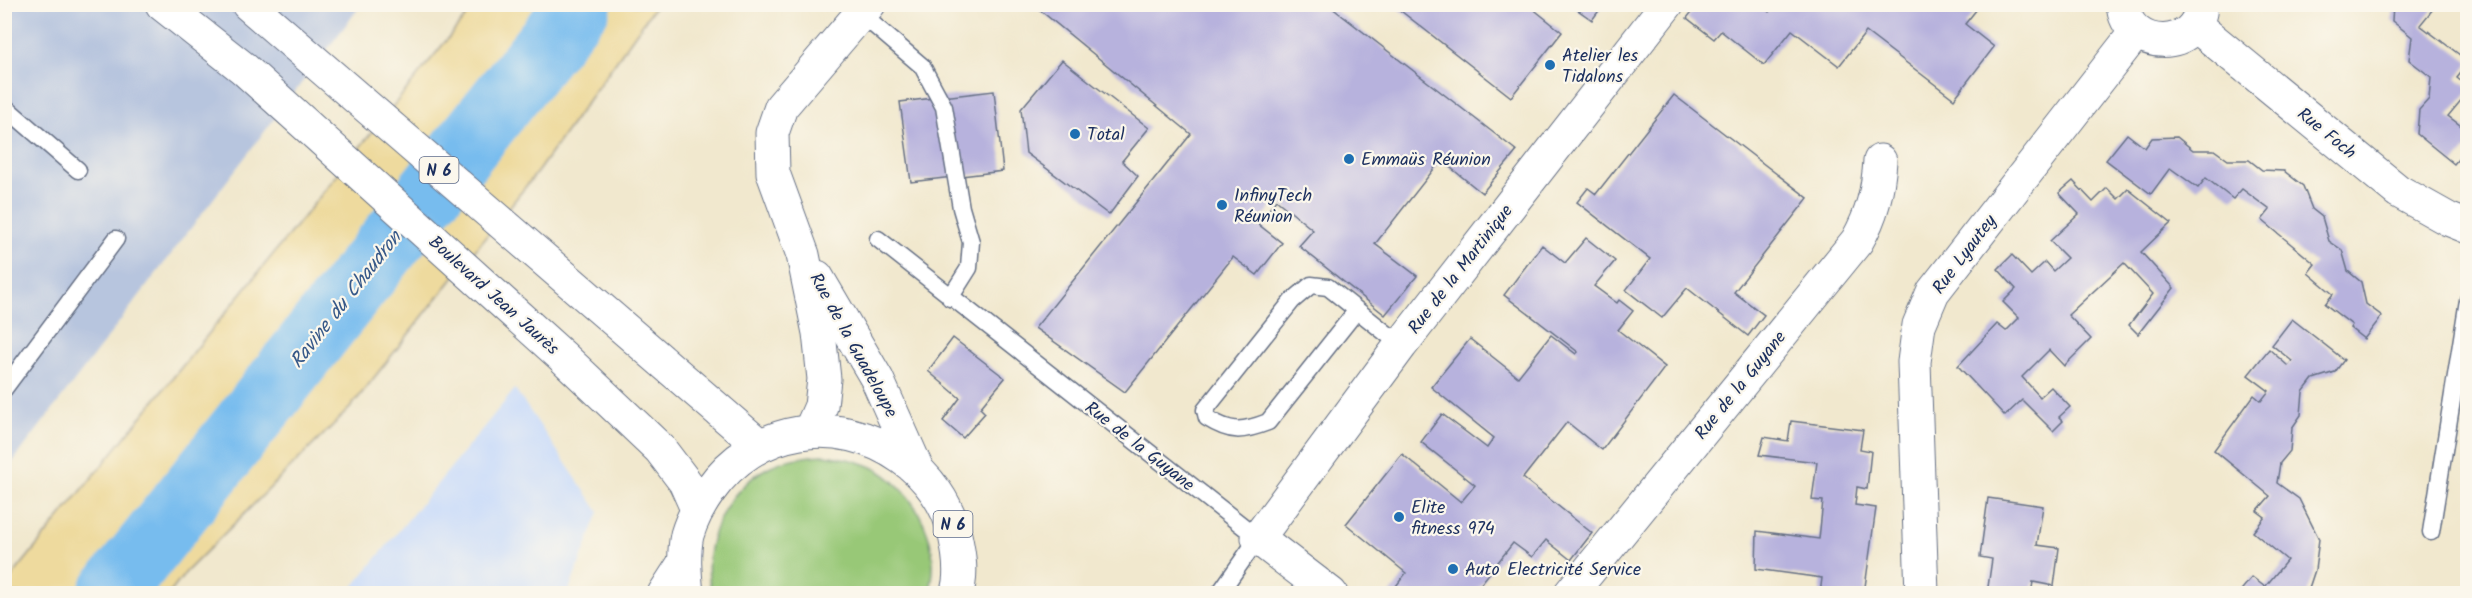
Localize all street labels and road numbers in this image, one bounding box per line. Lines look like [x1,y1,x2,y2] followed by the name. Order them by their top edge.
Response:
[2290,101,2362,167] street label: Rue Foch
[420,157,458,183] road number: N 6
[1401,199,1521,341] street label: Rue de la Martinique
[1926,208,2005,301] street label: Rue Lyautey
[421,229,565,363] street label: Boulevard Jean Jaurès
[801,268,905,424] street label: Rue de la Guadeloupe
[1688,325,1794,447] street label: Rue de la Guyane
[1078,395,1200,500] street label: Rue de la Guyane
[934,511,972,537] road number: N 6

